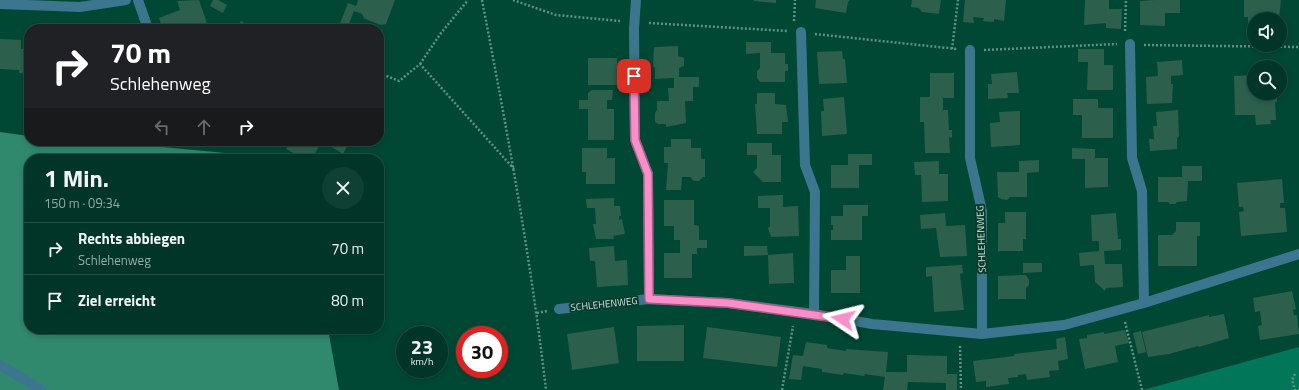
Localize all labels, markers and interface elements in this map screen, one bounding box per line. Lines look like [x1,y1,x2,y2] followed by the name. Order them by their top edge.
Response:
[1247,12,1287,100] map controls
[1247,12,1287,52] button: sound
[110,31,171,74] text: 70 m
[44,40,96,92] icon: right
[617,59,651,93] pin
[1247,60,1287,100] button: search
[623,65,645,87] icon: arrive
[110,70,211,97] text: Schlehenweg
[151,116,173,138] icon: left
[193,116,215,138] icon: ahead
[235,116,257,138] icon: right
[44,160,109,196] text: 1 Min.
[322,167,364,209] button: close
[44,193,120,213] text: 150 m · 09:34
[972,205,990,273] street label: SCHLEHENWEG
[78,227,185,250] text: Rechts abbiegen
[331,237,364,260] text: 70 m
[44,238,66,260] icon: right
[78,250,151,270] text: Schlehenweg
[78,289,156,312] text: Ziel erreicht
[331,289,364,312] text: 80 m
[44,290,66,312] icon: arrive
[570,293,638,315] street label: SCHLEHENWEG
[822,298,864,340] position arrow
[456,326,508,378] speed limit sign: 30
[411,331,433,362] text: 23
[411,354,433,369] text: km/h

